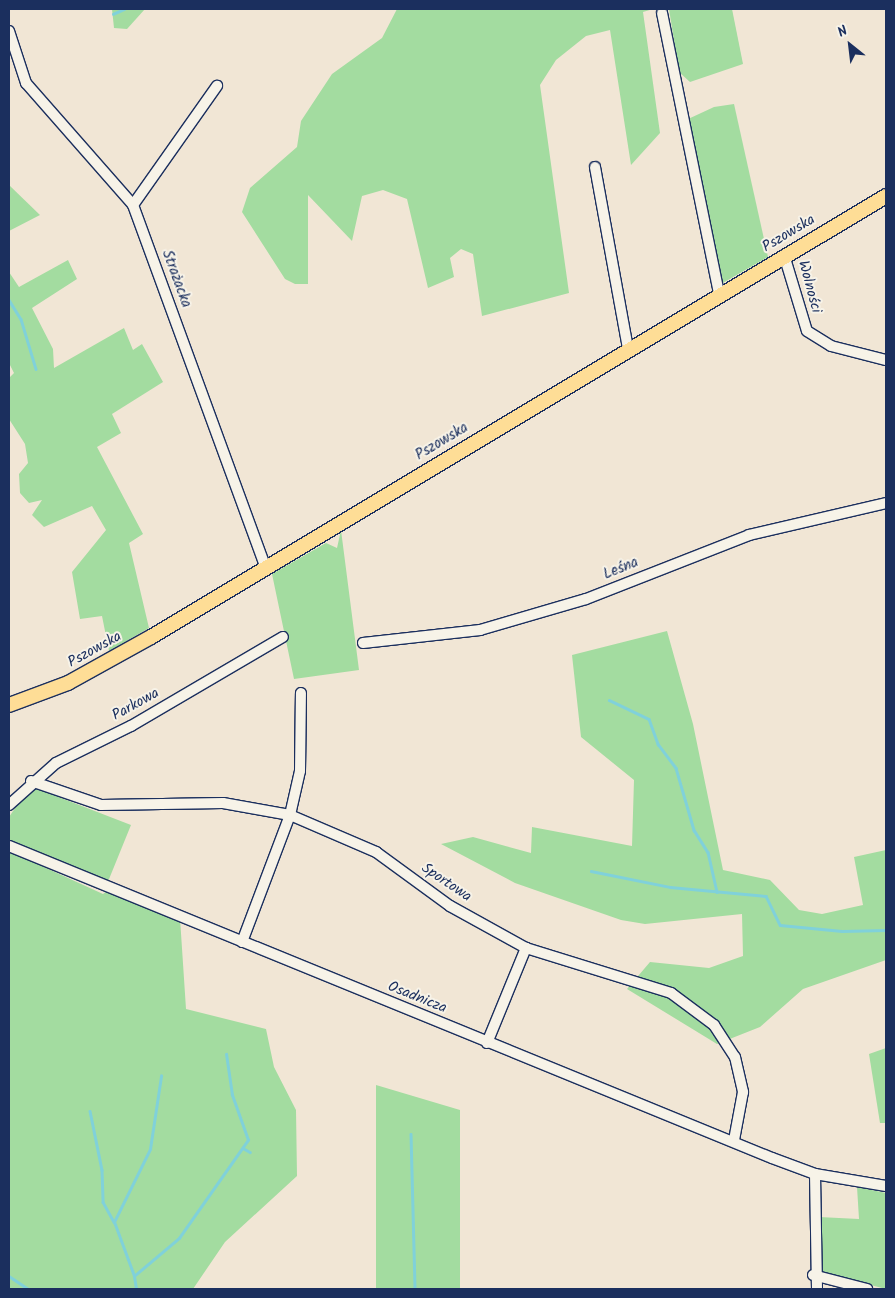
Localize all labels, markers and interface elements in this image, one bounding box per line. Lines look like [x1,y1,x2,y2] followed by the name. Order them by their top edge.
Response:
[825,20,875,70] north arrow
[834,20,852,44] text: N
[759,211,819,257] street label: Pszowska
[157,248,195,310] street label: Strażacka
[793,259,825,315] street label: Wolności
[412,419,472,465] street label: Pszowska
[601,554,641,584] street label: Leśna
[65,628,125,672] street label: Pszowska
[109,685,163,725] street label: Parkowa
[417,860,475,906] street label: Sportowa
[385,978,449,1018] street label: Osadnicza

